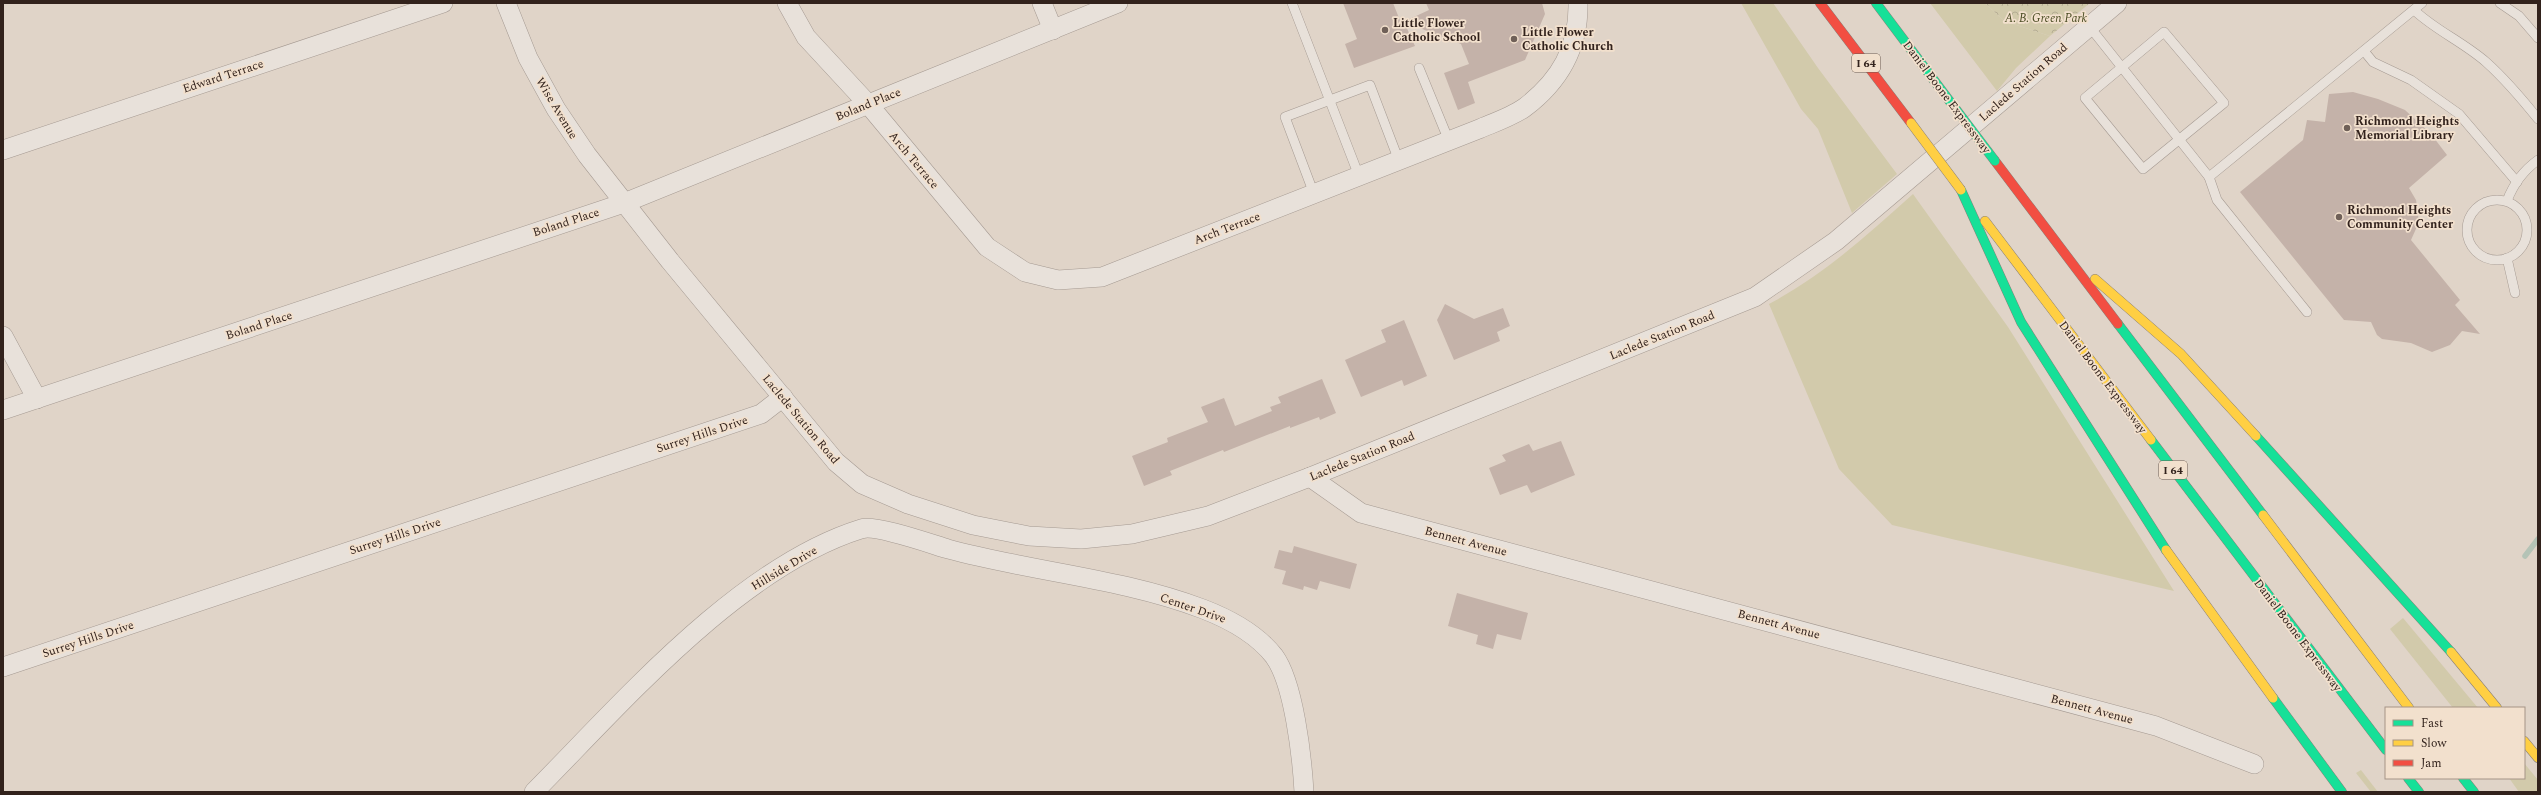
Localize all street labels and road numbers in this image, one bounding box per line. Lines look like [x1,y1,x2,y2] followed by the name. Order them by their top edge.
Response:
[1898,37,1996,159] street label: Daniel Boone Expressway
[1975,38,2072,126] street label: Laclede Station Road
[180,54,266,99] street label: Edward Terrace
[1852,54,1880,72] road number: I 64
[531,74,583,143] street label: Wise Avenue
[833,83,904,126] street label: Boland Place
[884,127,943,193] street label: Arch Terrace
[530,203,602,242] street label: Boland Place
[1191,207,1263,250] street label: Arch Terrace
[223,306,295,345] street label: Boland Place
[1607,306,1718,365] street label: Laclede Station Road
[2054,317,2152,439] street label: Daniel Boone Expressway
[757,370,844,469] street label: Laclede Station Road
[654,411,751,458] street label: Surrey Hills Drive
[1307,427,1418,486] street label: Laclede Station Road
[2159,461,2187,479] road number: I 64
[347,513,444,560] street label: Surrey Hills Drive
[1422,521,1509,562] street label: Bennett Avenue
[747,541,821,596] street label: Hillside Drive
[2249,575,2347,697] street label: Daniel Boone Expressway
[1157,588,1229,629] street label: Center Drive
[1735,604,1822,645] street label: Bennett Avenue
[40,616,137,663] street label: Surrey Hills Drive
[2048,689,2135,730] street label: Bennett Avenue

